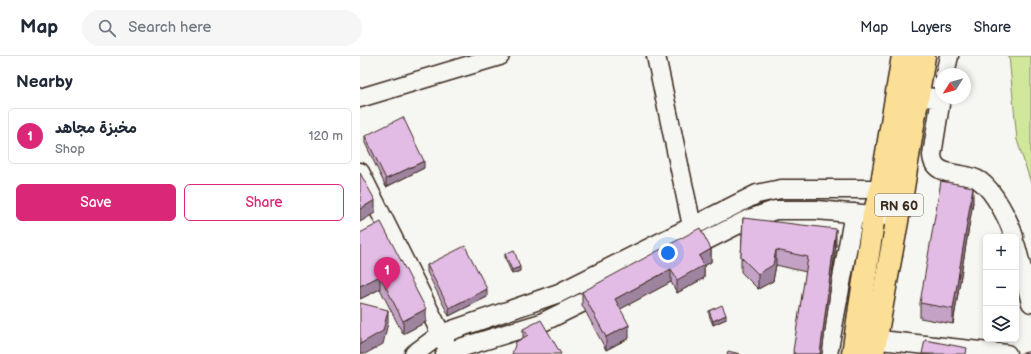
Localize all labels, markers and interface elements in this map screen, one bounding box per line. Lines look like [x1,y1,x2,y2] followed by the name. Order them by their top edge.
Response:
[82,10,362,46] search box
[20,16,58,39] text: Map
[96,17,118,39] icon: search
[128,18,211,37] text: Search here
[860,19,888,36] text: Map
[910,19,952,36] text: Layers
[974,19,1011,36] text: Share
[935,68,971,104] north arrow
[16,72,73,92] text: Nearby
[55,119,137,138] text: مخبزة مجاهد
[27,128,33,144] text: 1
[308,128,343,144] text: 120 m
[55,141,85,157] text: Shop
[16,184,176,221] button: Save
[184,184,344,221] button: Share
[875,194,923,216] road number: RN 60
[983,234,1019,342] map controls
[983,234,1019,270] button: +
[658,243,678,263] your location
[374,257,400,290] pin: 1
[983,270,1019,306] button: −
[983,306,1019,342] button: layers

